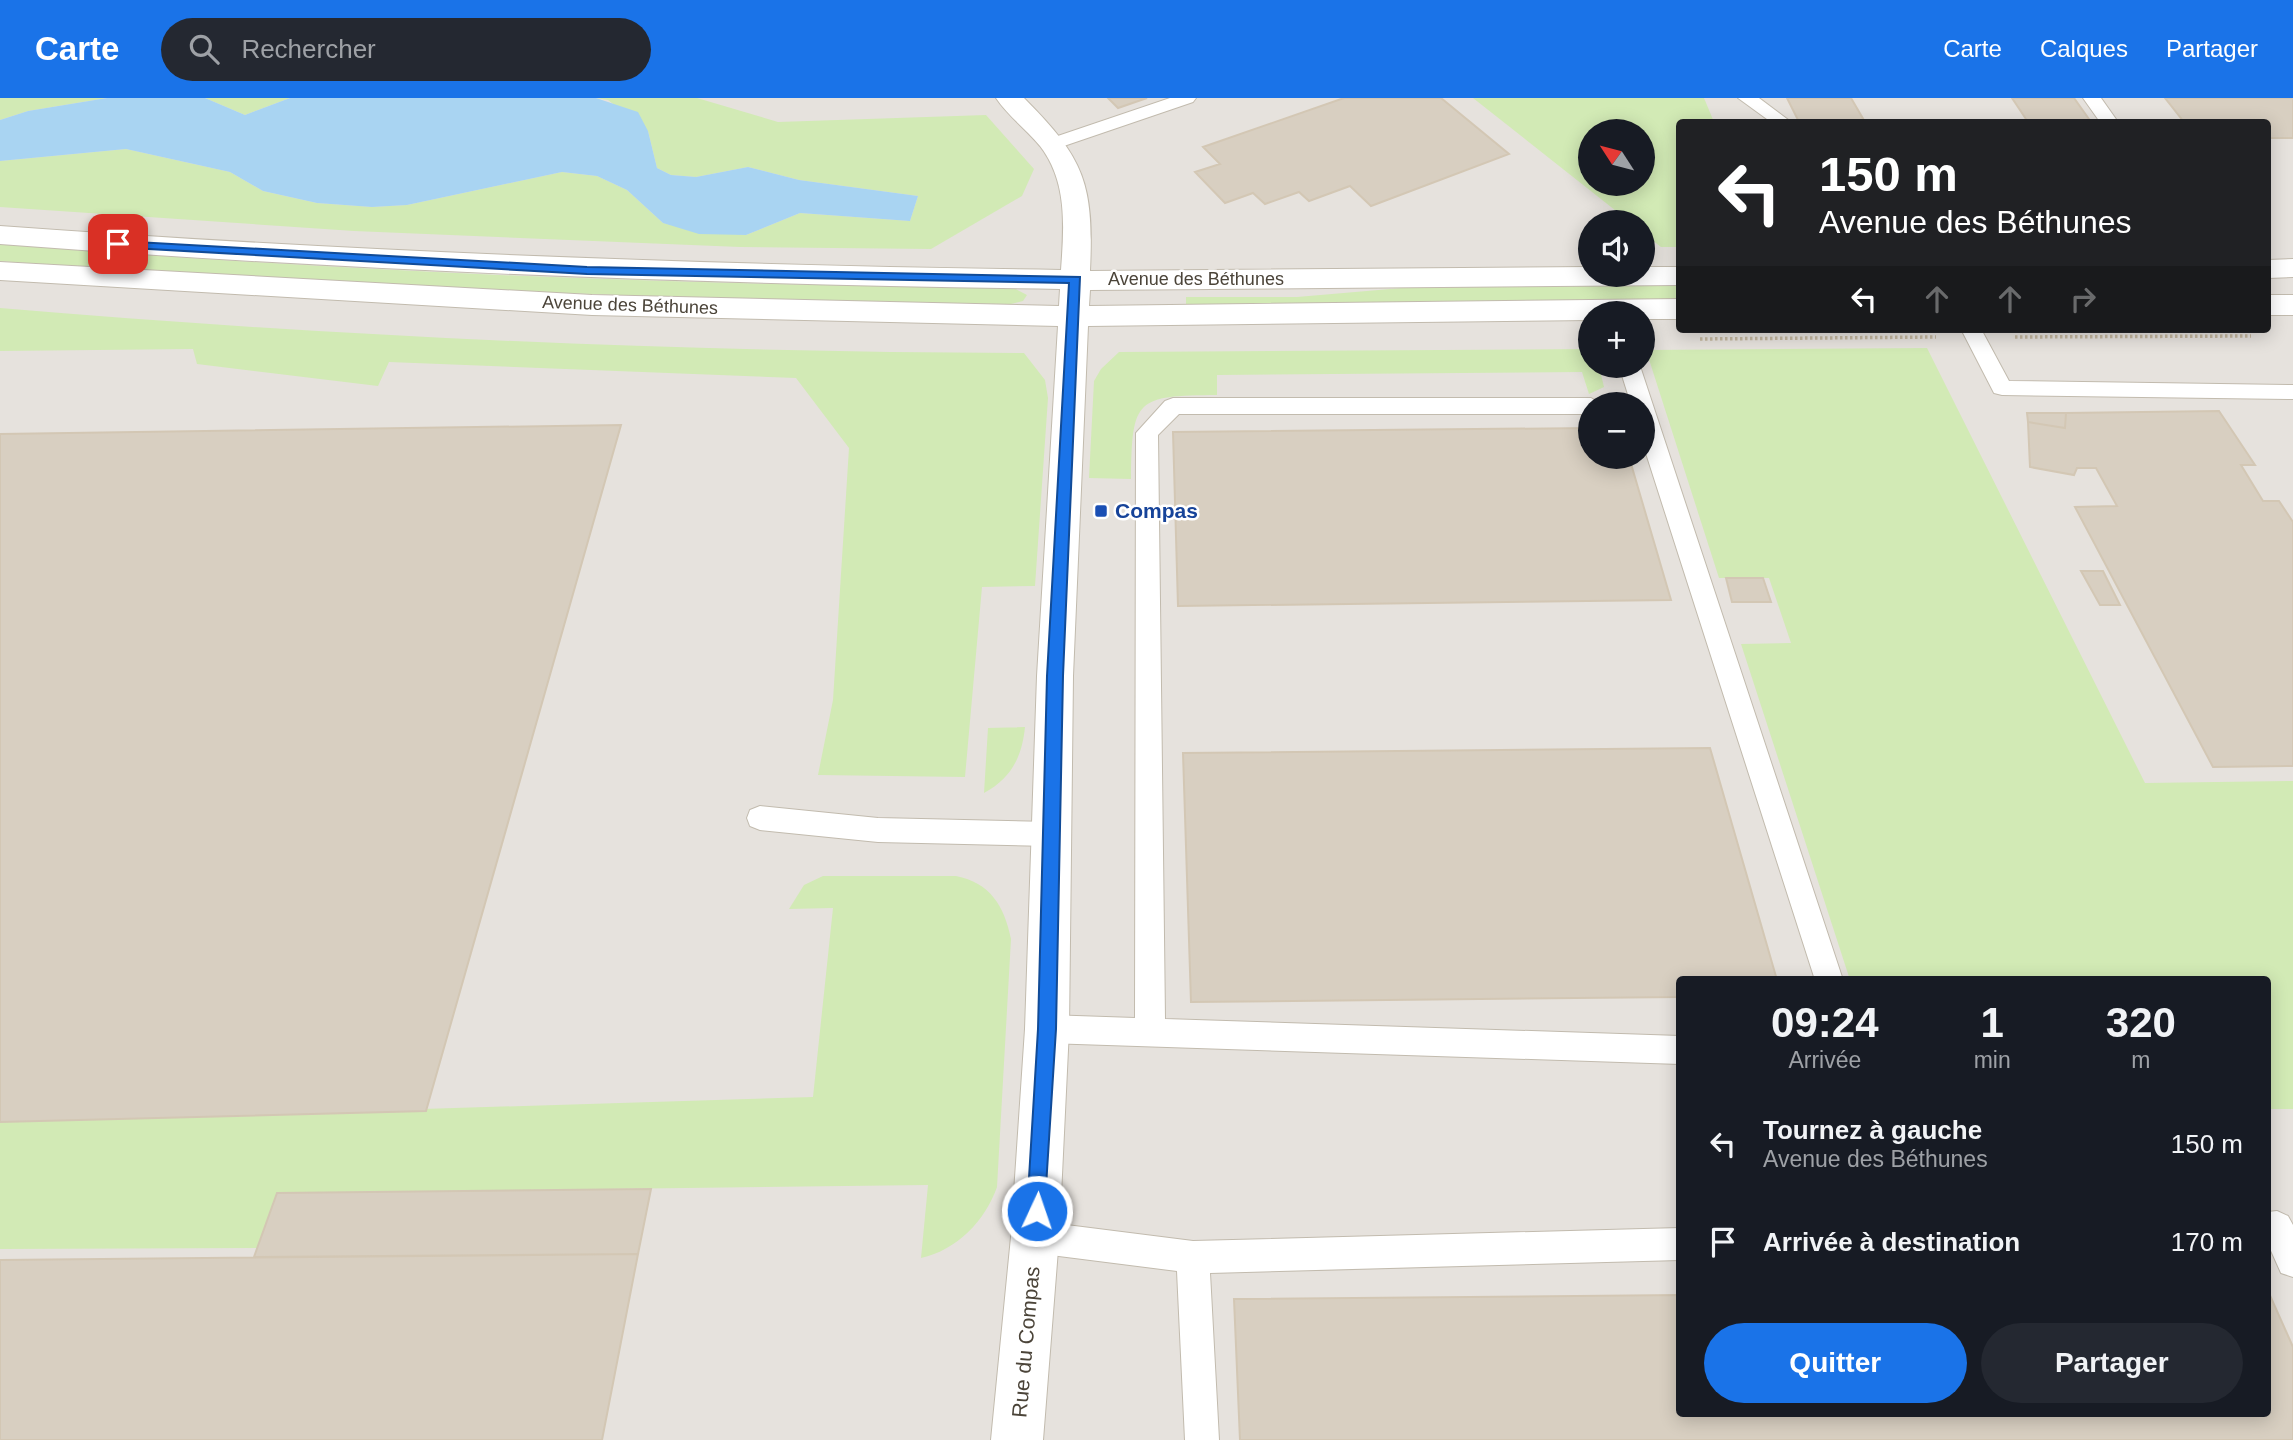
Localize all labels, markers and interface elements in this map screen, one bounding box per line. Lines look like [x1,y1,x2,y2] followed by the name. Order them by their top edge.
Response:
[161,18,651,81] search box
[35,30,119,67] text: Carte
[185,30,223,68] icon: search
[241,34,376,64] text: Rechercher
[1943,35,2002,62] text: Carte
[2040,35,2128,62] text: Calques
[2166,35,2258,62] text: Partager
[1578,119,1656,196] north arrow
[1578,119,1655,469] map controls
[1704,147,1795,238] icon: left
[1819,147,1958,201] text: 150 m
[1819,204,2132,240] text: Avenue des Béthunes
[1578,210,1655,287] button: sound
[88,214,148,274] pin
[99,225,137,263] icon: arrive
[1108,269,1284,289] street label: Avenue des Béthunes
[1845,280,1883,318] icon: left
[1918,280,1956,318] icon: ahead
[1991,280,2029,318] icon: ahead
[2064,280,2102,318] icon: right
[542,292,718,318] street label: Avenue des Béthunes
[1578,301,1655,378] button: +
[1578,392,1655,469] button: −
[1115,499,1198,522] place label: Compas
[1093,503,1109,519] marker: Compas
[1771,999,1879,1046] text: 09:24
[1980,999,2004,1046] text: 1
[2106,999,2176,1046] text: 320
[1788,1047,1861,1073] text: Arrivée
[1974,1047,2011,1073] text: min
[2131,1047,2150,1073] text: m
[1763,1115,1982,1145] text: Tournez à gauche
[1704,1125,1742,1163] icon: left
[2171,1129,2243,1159] text: 150 m
[1763,1146,1988,1172] text: Avenue des Béthunes
[1000,1174,1074,1248] position arrow
[1704,1223,1742,1261] icon: arrive
[1763,1227,2020,1257] text: Arrivée à destination
[2171,1227,2243,1257] text: 170 m
[1007,1265,1044,1419] street label: Rue du Compas
[1704,1323,1967,1403] button: Quitter
[1981,1323,2243,1403] button: Partager

